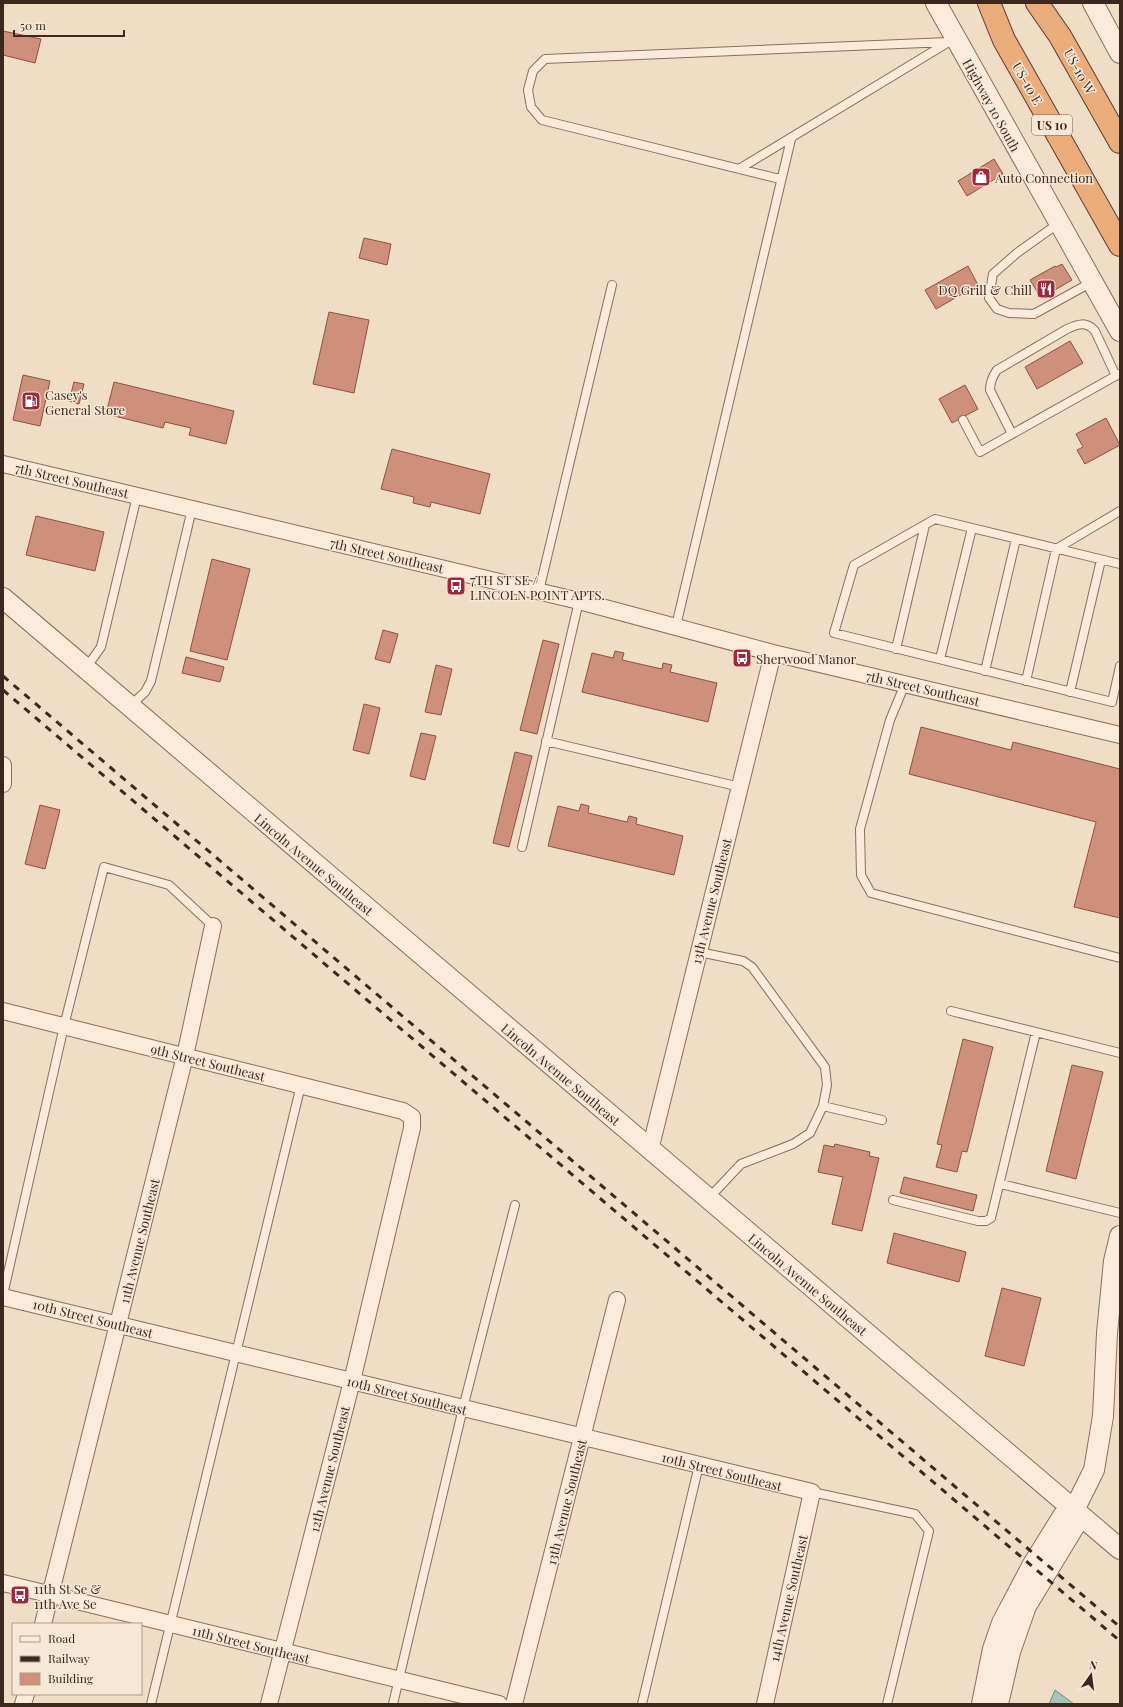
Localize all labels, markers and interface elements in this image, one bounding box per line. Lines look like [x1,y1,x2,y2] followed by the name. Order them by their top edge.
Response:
[14,12,124,38] scale bar
[20,17,46,33] text: 50 m
[1061,45,1100,97] street label: US-10 W
[959,56,1025,155] street label: Highway 10 South
[1009,59,1047,107] street label: US-10 E
[1032,115,1072,135] road number: US 10
[970,166,992,188] shop icon: Auto Connection
[994,169,1093,186] place label: Auto Connection
[1035,278,1057,300] restaurant icon: DQ Grill & Chill
[938,281,1032,298] place label: DQ Grill & Chill
[45,386,126,418] place label: Casey's General Store
[20,390,42,412] fuel station icon: Casey's General Store
[14,459,131,501] street label: 7th Street Southeast
[329,534,446,576] street label: 7th Street Southeast
[470,571,605,603] place label: 7TH ST SE / LINCOLN POINT APTS.
[445,575,467,597] bus stop icon: 7TH ST SE / LINCOLN POINT APTS.
[731,647,753,669] bus stop icon: Sherwood Manor
[756,650,857,667] place label: Sherwood Manor
[865,667,982,709] street label: 7th Street Southeast
[251,809,377,919] street label: Lincoln Avenue Southeast
[687,836,735,966] street label: 13th Avenue Southeast
[498,1019,624,1129] street label: Lincoln Avenue Southeast
[149,1040,267,1085] street label: 9th Street Southeast
[115,1176,163,1305] street label: 11th Avenue Southeast
[745,1229,871,1339] street label: Lincoln Avenue Southeast
[31,1295,155,1341] street label: 10th Street Southeast
[345,1372,469,1418] street label: 10th Street Southeast
[305,1404,353,1534] street label: 12th Avenue Southeast
[542,1437,590,1567] street label: 13th Avenue Southeast
[660,1448,784,1494] street label: 10th Street Southeast
[765,1532,811,1663] street label: 14th Avenue Southeast
[34,1580,102,1612] place label: 11th St Se & 11th Ave Se
[9,1584,31,1606] bus stop icon: 11th St Se & 11th Ave Se
[191,1621,312,1667] street label: 11th Street Southeast
[12,1623,142,1695] legend
[48,1630,75,1646] text: Road
[48,1650,90,1666] text: Railway
[1071,1655,1111,1695] north arrow
[1088,1657,1099,1673] text: N
[48,1670,94,1686] text: Building

